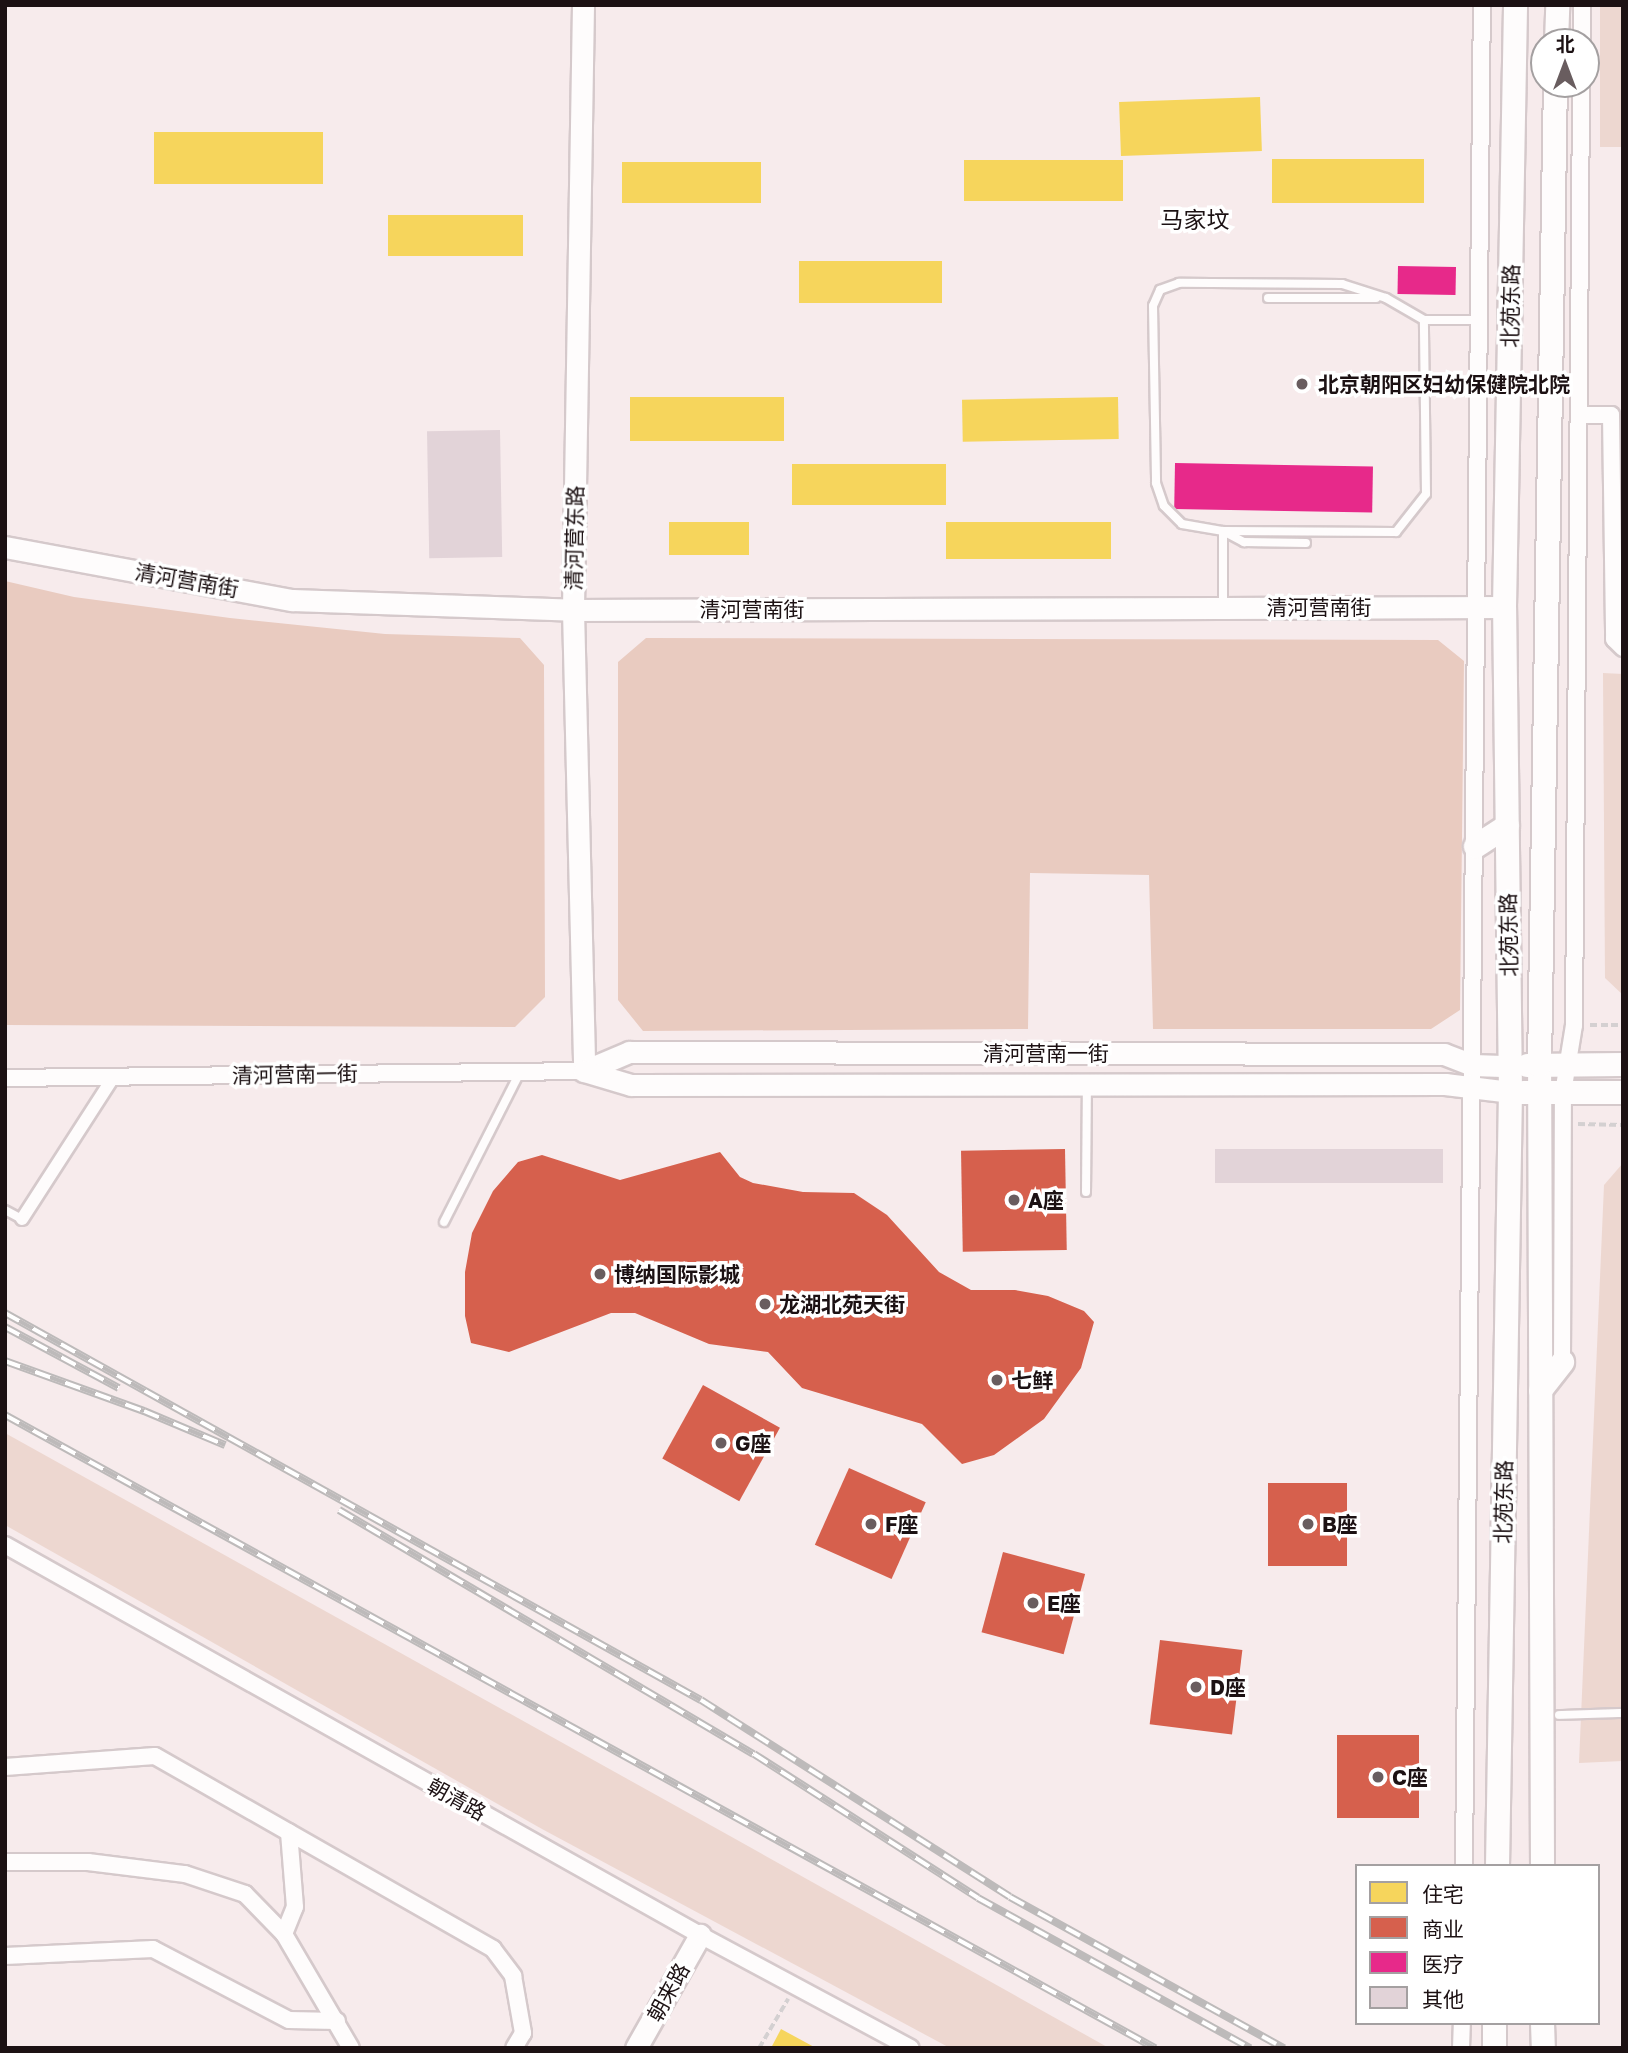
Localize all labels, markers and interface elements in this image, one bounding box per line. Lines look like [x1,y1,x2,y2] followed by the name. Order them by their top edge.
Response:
[1530,28,1600,98] north arrow
[1555,32,1575,55] text: 北
[1161,205,1229,233] district label: 马家坟
[1497,264,1523,348] street label: 北苑东路
[1318,371,1570,397] place label: 北京朝阳区妇幼保健院北院
[1292,374,1312,394] marker: 北京朝阳区妇幼保健院北院
[560,485,588,591] street label: 清河营东路
[133,558,241,602] street label: 清河营南街
[1267,594,1371,620] street label: 清河营南街
[700,596,804,622] street label: 清河营南街
[1495,893,1521,977] street label: 北苑东路
[983,1040,1109,1066] street label: 清河营南一街
[232,1060,358,1088] street label: 清河营南一街
[1028,1187,1064,1213] place label: A座
[1006,1192,1022,1208] marker: A座
[614,1261,740,1287] place label: 博纳国际影城
[592,1266,608,1282] marker: 博纳国际影城
[779,1291,905,1317] place label: 龙湖北苑天街
[757,1296,773,1312] marker: 龙湖北苑天街
[1011,1367,1053,1393] place label: 七鲜
[989,1372,1005,1388] marker: 七鲜
[735,1430,771,1456] place label: G座
[713,1435,729,1451] marker: G座
[1490,1460,1516,1544] street label: 北苑东路
[885,1511,918,1537] place label: F座
[1322,1511,1358,1537] place label: B座
[863,1516,879,1532] marker: F座
[1300,1516,1316,1532] marker: B座
[1047,1590,1081,1616] place label: E座
[1025,1595,1041,1611] marker: E座
[1210,1674,1246,1700] place label: D座
[1188,1679,1204,1695] marker: D座
[1392,1764,1428,1790] place label: C座
[1370,1769,1386,1785] marker: C座
[423,1773,491,1825] street label: 朝清路
[1355,1864,1600,2025] legend
[1422,1881,1464,1907] text: 住宅
[1422,1916,1464,1942] text: 商业
[1422,1951,1464,1977] text: 医疗
[642,1958,694,2026] street label: 朝来路
[1422,1986,1464,2012] text: 其他

